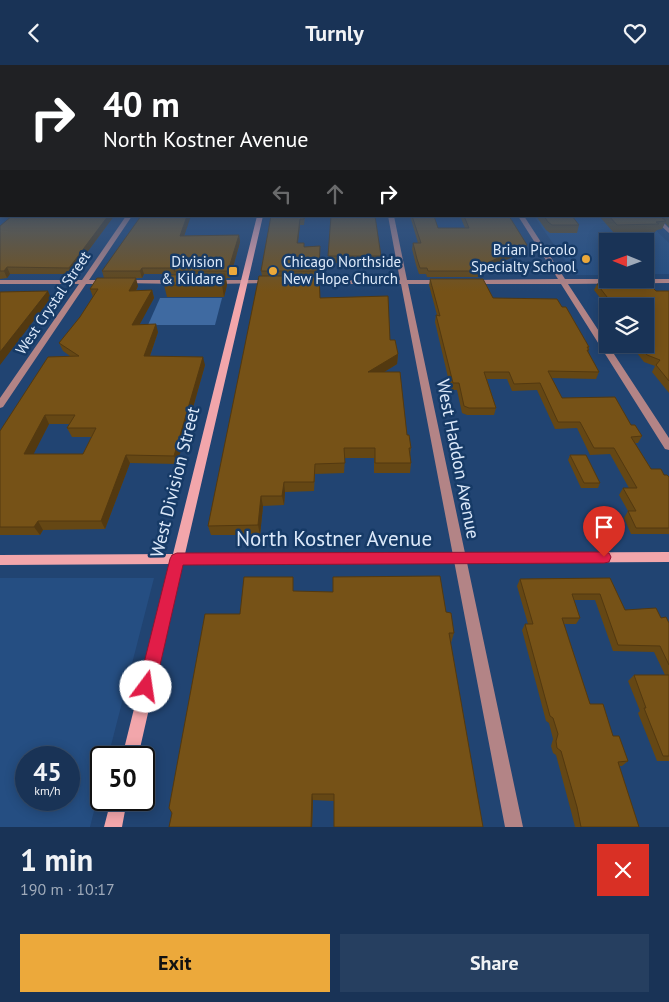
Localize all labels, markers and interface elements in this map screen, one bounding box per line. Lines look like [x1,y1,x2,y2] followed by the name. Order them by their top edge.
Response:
[20,19,48,47] icon: back
[305,19,364,47] text: Turnly
[621,19,649,47] icon: heart
[103,81,180,127] text: 40 m
[20,85,85,150] icon: right
[103,125,309,153] text: North Kostner Avenue
[268,180,296,208] icon: left
[321,180,349,208] icon: ahead
[374,180,402,208] icon: right
[599,233,654,287] north arrow
[599,233,654,353] map controls
[471,240,577,276] place label: Brian Piccolo Specialty School
[11,247,94,358] street label: West Crystal Street
[161,252,223,288] place label: Division & Kildare
[283,252,401,288] place label: Chicago Northside New Hope Church
[580,253,592,265] marker: Brian Piccolo Specialty School
[227,265,239,277] marker: Division & Kildare
[267,265,279,277] marker: Chicago Northside New Hope Church
[599,298,654,353] button: layers
[432,377,485,541] street label: West Haddon Avenue
[145,404,204,560] street label: West Division Street
[583,506,625,557] pin
[590,513,618,541] icon: arrive
[236,525,432,552] street label: North Kostner Avenue
[119,660,171,712] position arrow
[90,746,155,811] speed limit sign: 50
[33,756,62,788] text: 45
[34,783,61,798] text: km/h
[20,840,93,879] text: 1 min
[597,844,649,896] button: close
[20,879,115,899] text: 190 m · 10:17
[20,934,330,992] button: Exit
[340,934,649,992] button: Share

